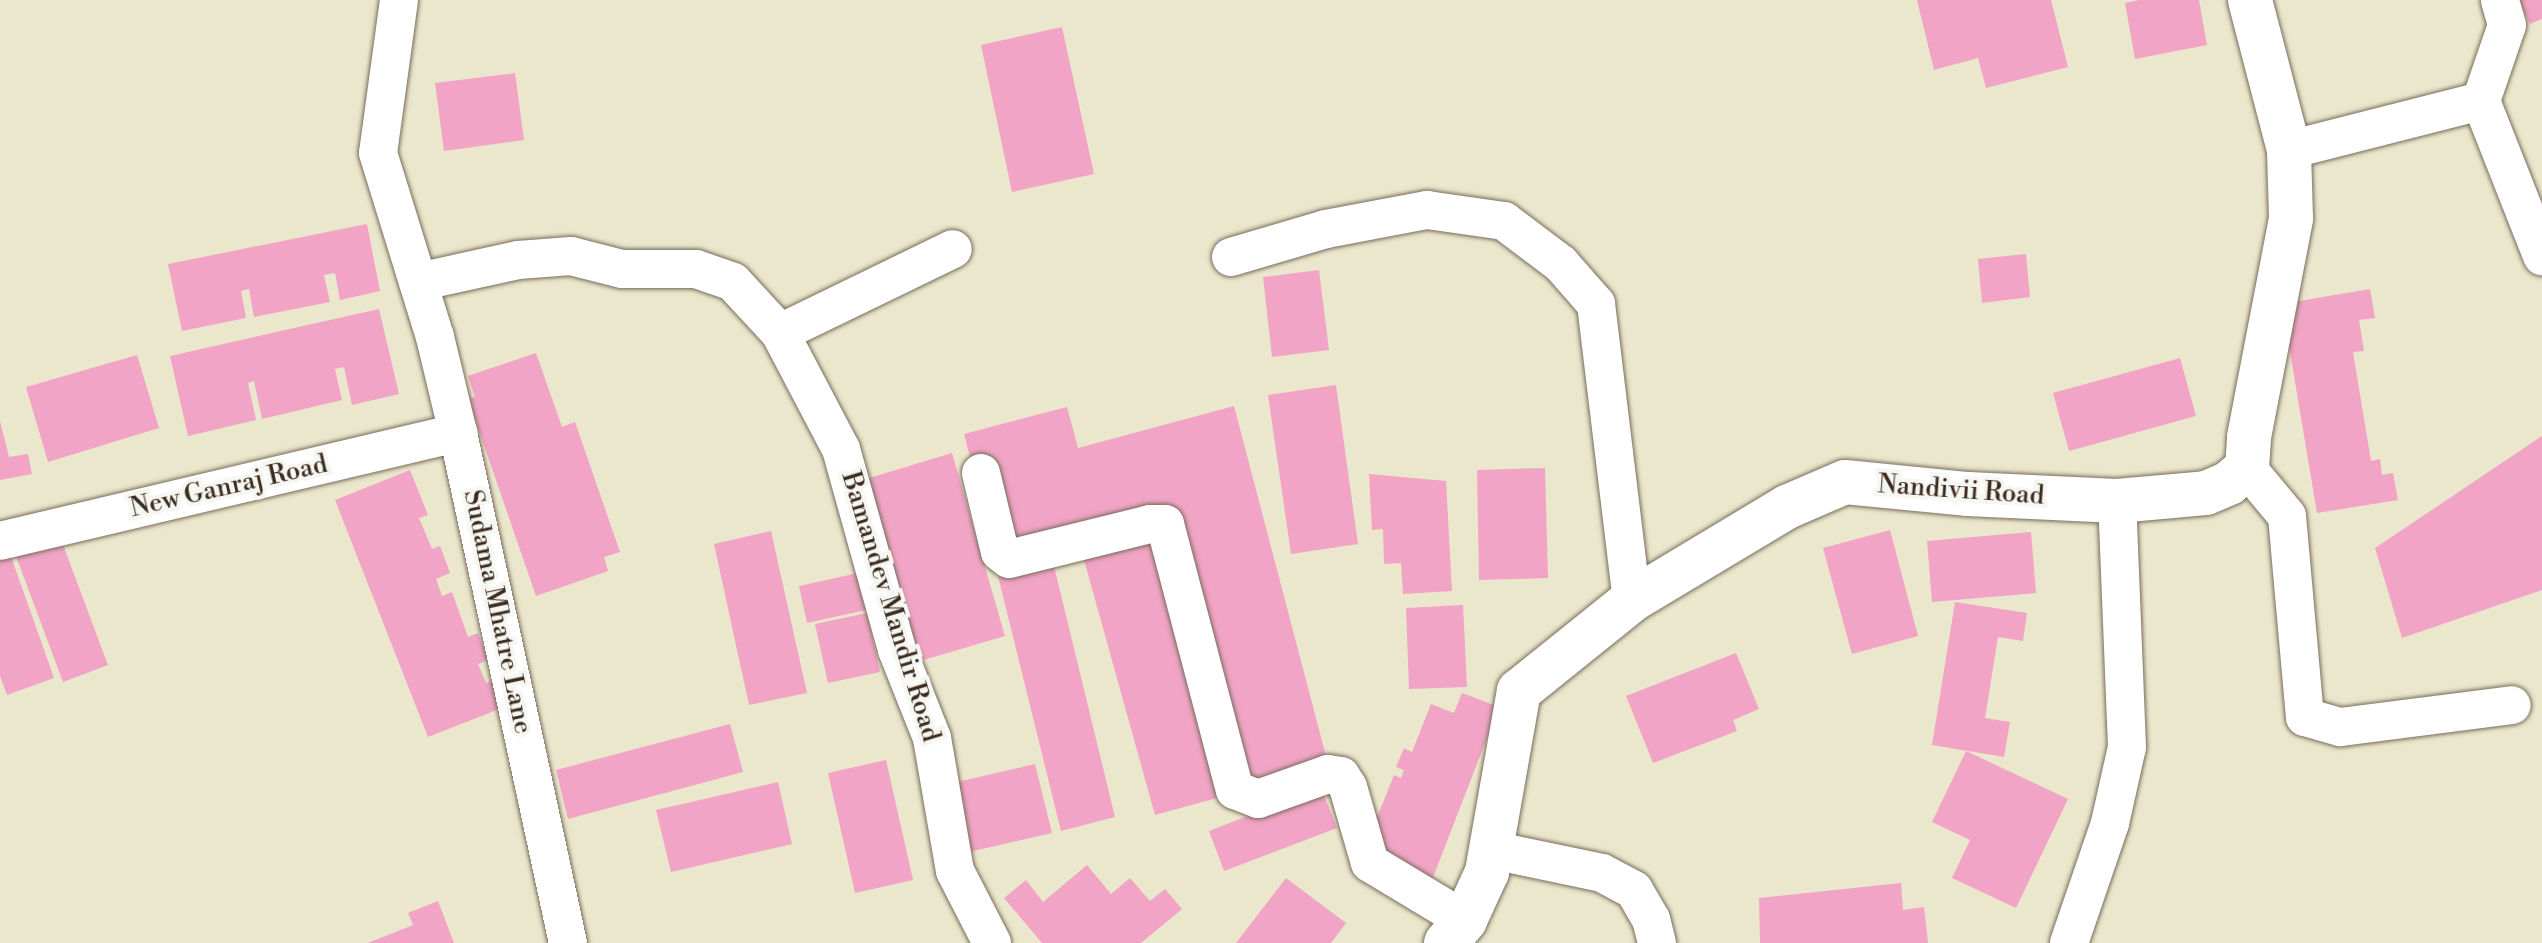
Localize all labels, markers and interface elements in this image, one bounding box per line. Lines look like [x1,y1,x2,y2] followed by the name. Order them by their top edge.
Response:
[127,449,331,525] street label: New Ganraj Road
[834,468,946,746] street label: Bamandev Mandir Road
[1877,470,2045,512] street label: Nandivii Road
[456,487,538,737] street label: Sudama Mhatre Lane

